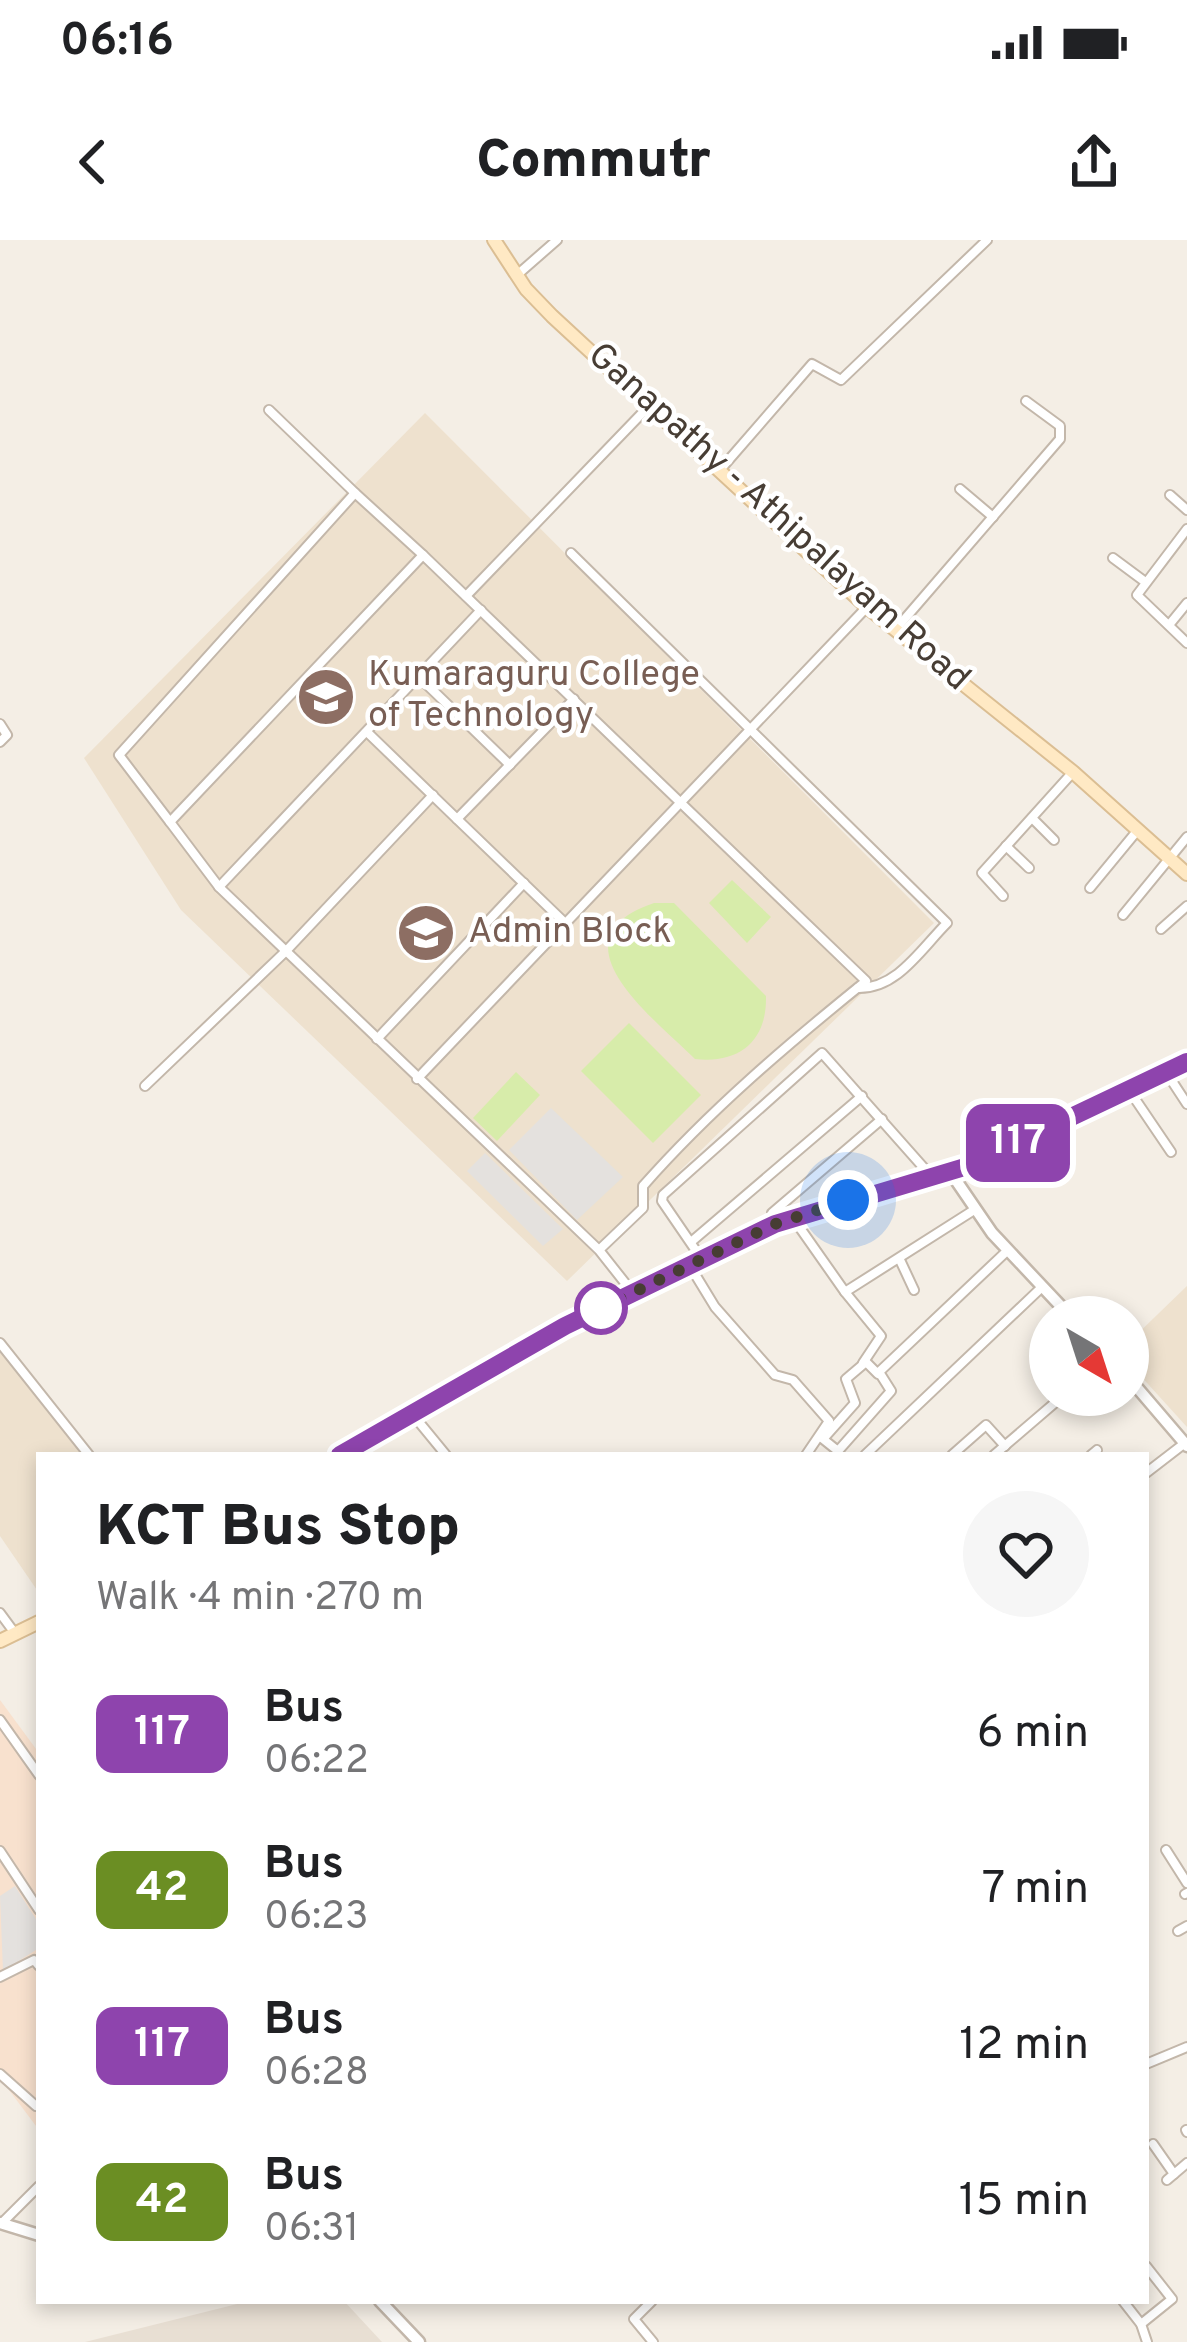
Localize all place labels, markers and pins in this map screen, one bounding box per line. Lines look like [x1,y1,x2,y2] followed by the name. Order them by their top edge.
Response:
[368,653,700,740] place label: Kumaraguru College of Technology
[295,666,357,728] school or university icon: Kumaraguru College of Technology
[395,902,457,964] school or university icon: Admin Block
[468,910,672,956] place label: Admin Block
[576,1283,626,1333] unlabelled marker

